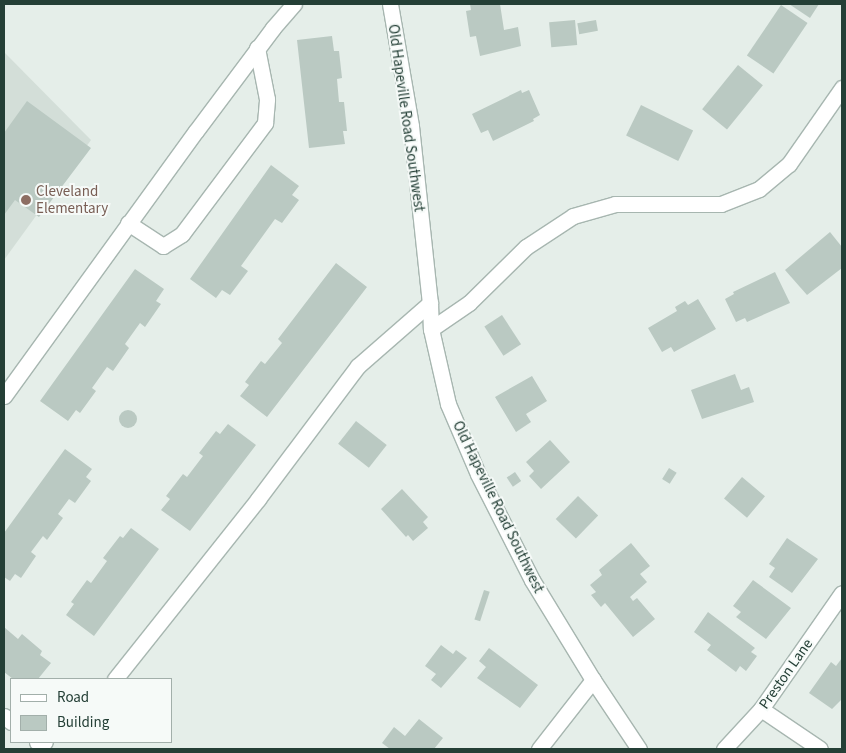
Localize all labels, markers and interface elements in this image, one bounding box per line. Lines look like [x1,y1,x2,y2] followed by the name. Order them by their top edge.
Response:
[384,23,428,213] street label: Old Hapeville Road Southwest
[36,182,108,217] place label: Cleveland Elementary
[20,194,32,206] marker: Cleveland Elementary
[448,418,548,596] street label: Old Hapeville Road Southwest
[755,635,817,713] street label: Preston Lane
[10,678,172,743] legend
[57,687,89,708] text: Road
[57,712,109,733] text: Building

